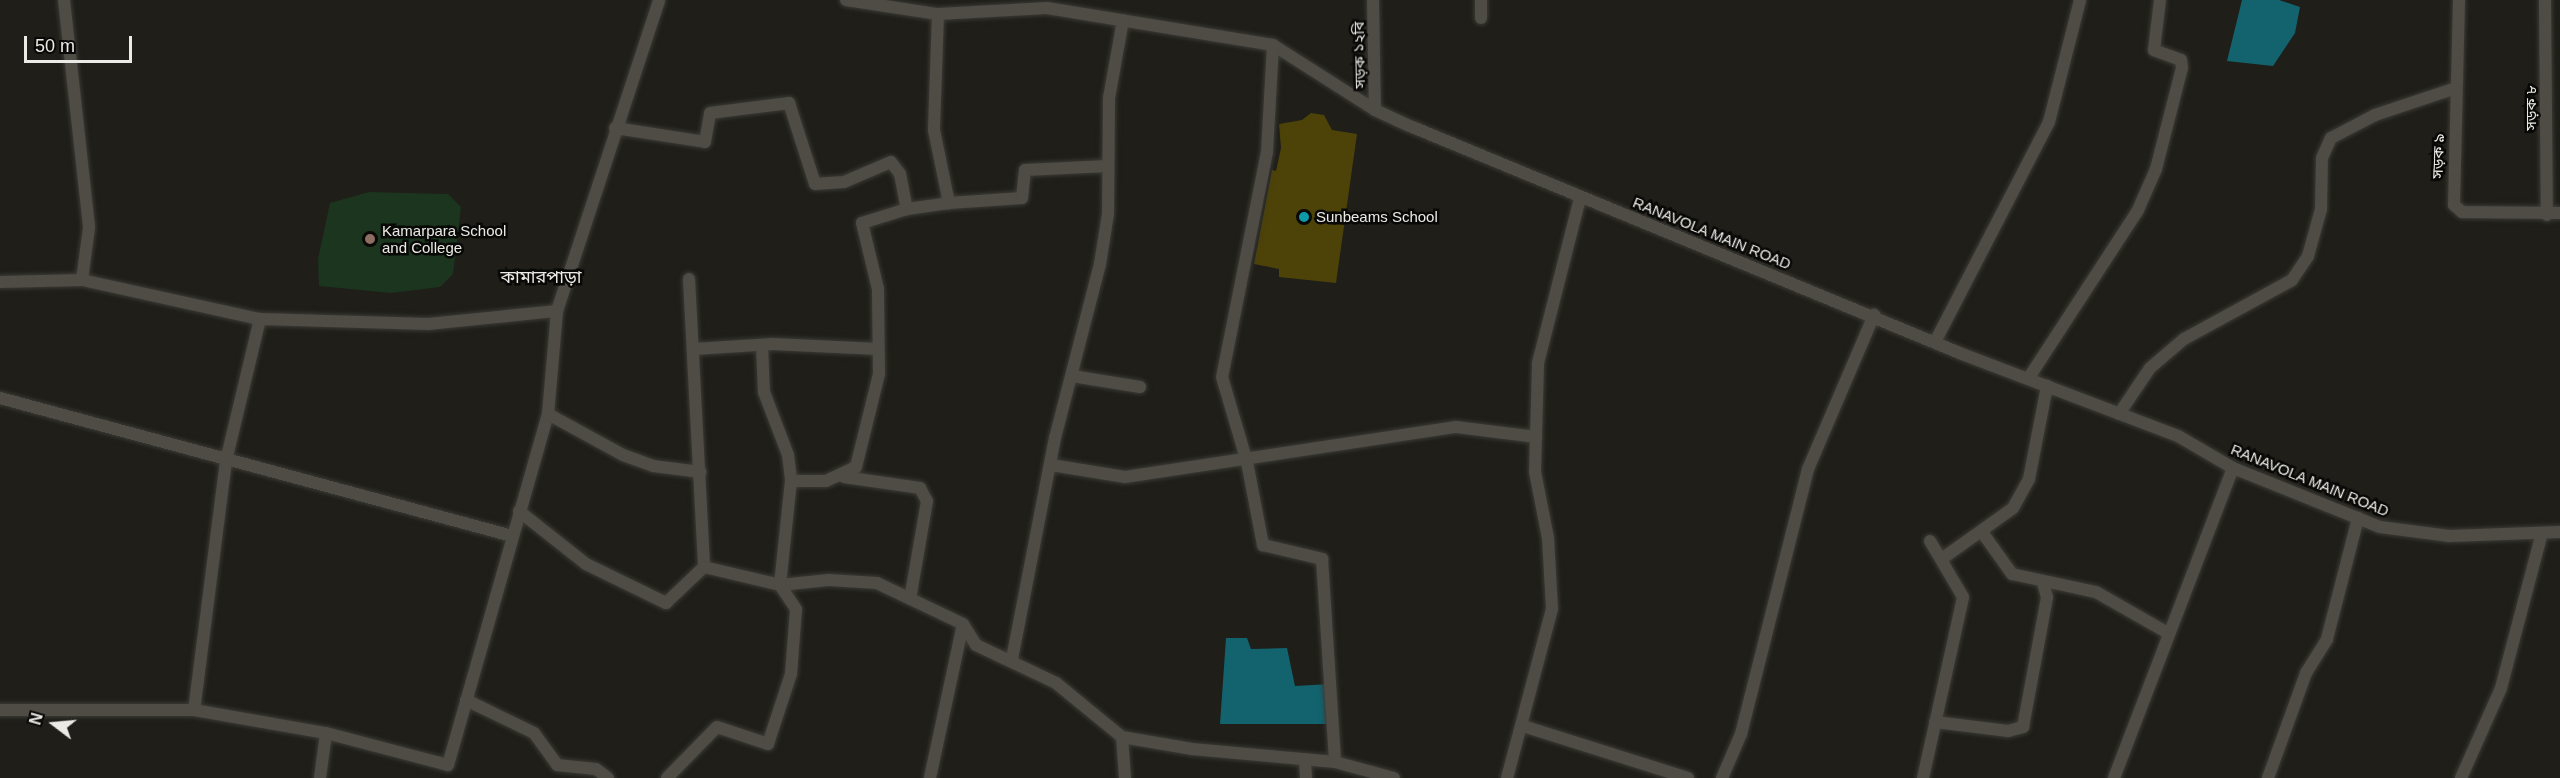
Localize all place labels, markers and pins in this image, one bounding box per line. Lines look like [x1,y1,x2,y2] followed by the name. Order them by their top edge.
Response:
[1316,208,1438,226] place label: Sunbeams School
[1297,210,1311,224] marker: Sunbeams School
[382,221,506,256] place label: Kamarpara School and College
[363,232,377,246] marker: Kamarpara School and College

